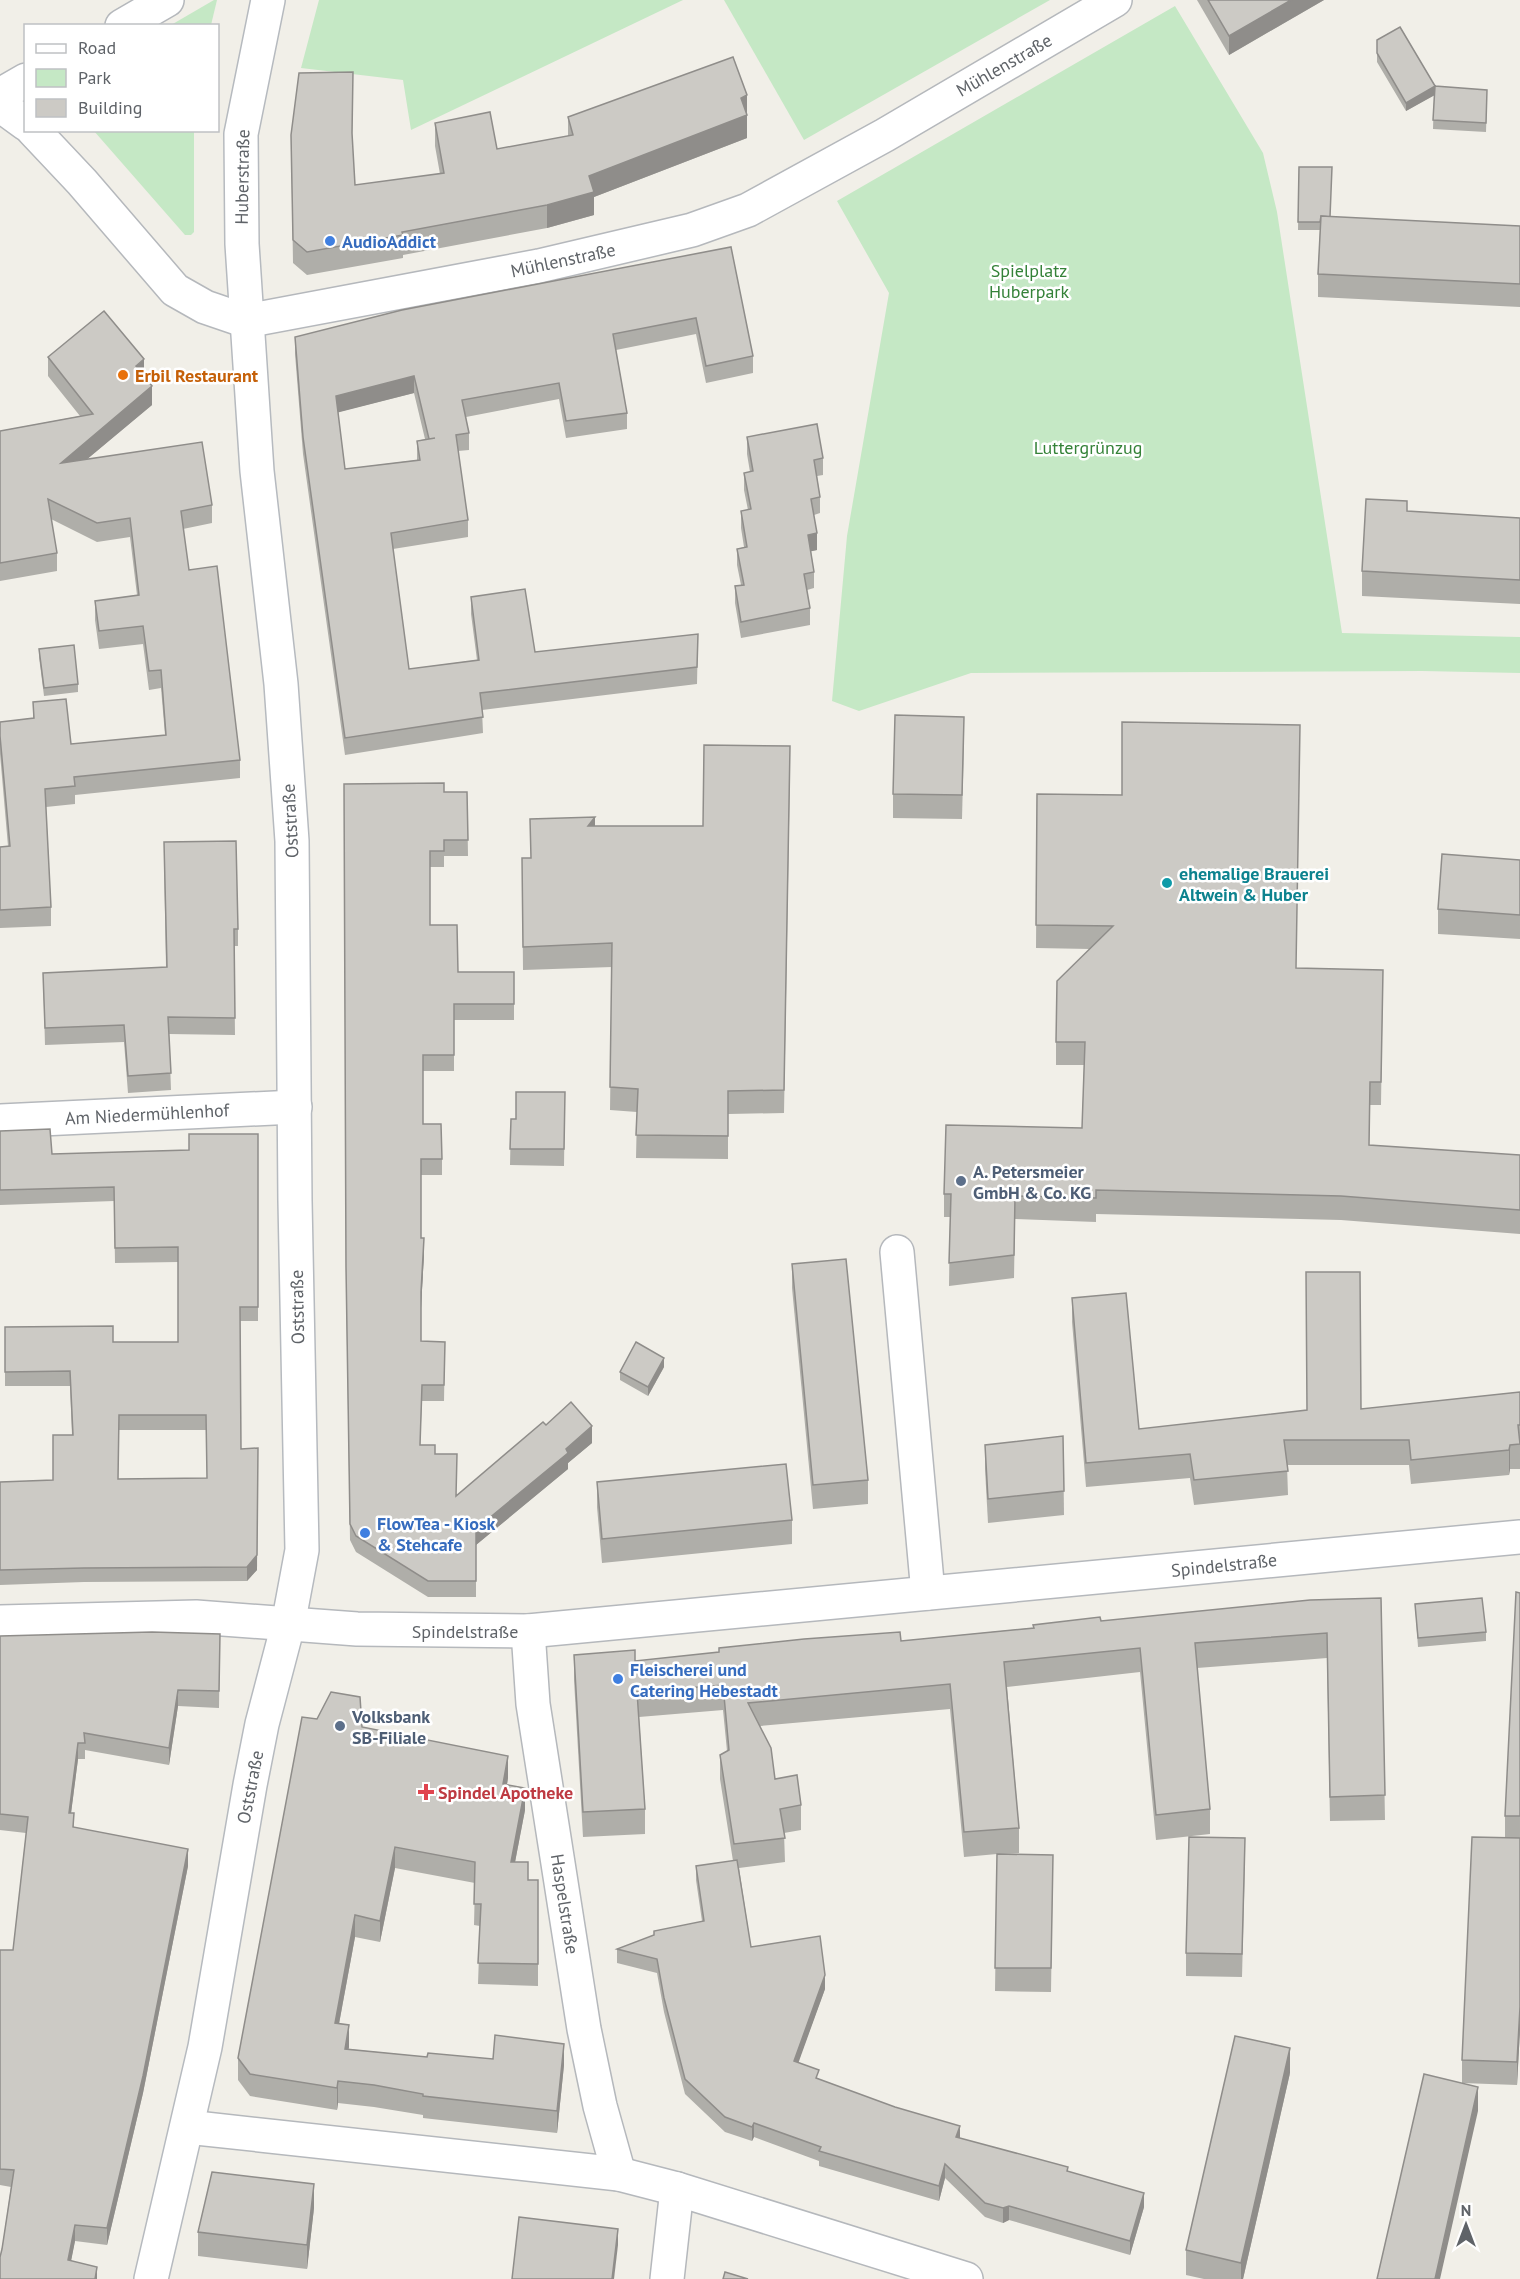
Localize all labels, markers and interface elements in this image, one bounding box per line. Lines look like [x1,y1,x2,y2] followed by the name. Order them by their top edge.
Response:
[24,24,219,132] legend
[952,28,1056,102] street label: Mühlenstraße
[78,36,116,59] text: Road
[78,66,111,89] text: Park
[78,96,142,119] text: Building
[230,129,254,225] street label: Huberstraße
[342,230,437,253] place label: AudioAddict
[323,234,337,248] marker: AudioAddict
[508,238,618,282] street label: Mühlenstraße
[989,259,1069,303] park label: Spielplatz Huberpark
[135,364,259,387] place label: Erbil Restaurant
[116,368,130,382] marker: Erbil Restaurant
[1034,436,1142,459] park label: Luttergrünzug
[277,783,303,859] street label: Oststraße
[1179,862,1329,906] place label: ehemalige Brauerei Altwein & Huber
[1160,876,1174,890] marker: ehemalige Brauerei Altwein & Huber
[64,1098,231,1130] street label: Am Niedermühlenhof
[973,1160,1091,1204] place label: A. Petersmeier GmbH & Co. KG
[954,1174,968,1188] marker: A. Petersmeier GmbH & Co. KG
[285,1270,309,1344] street label: Oststraße
[377,1512,496,1556] place label: FlowTea - Kiosk & Stehcafe
[358,1526,372,1540] marker: FlowTea - Kiosk & Stehcafe
[1170,1548,1278,1582] street label: Spindelstraße
[412,1620,518,1643] street label: Spindelstraße
[630,1658,778,1702] place label: Fleischerei und Catering Hebestadt
[611,1672,625,1686] marker: Fleischerei und Catering Hebestadt
[351,1705,430,1749] place label: Volksbank SB-Filiale
[333,1719,347,1733] marker: Volksbank SB-Filiale
[232,1748,268,1826] street label: Oststraße
[438,1781,573,1804] place label: Spindel Apotheke
[419,1785,433,1799] marker: Spindel Apotheke
[546,1852,584,1956] street label: Haspelstraße
[1436,2195,1496,2255] north arrow
[1461,2200,1471,2220] text: N

